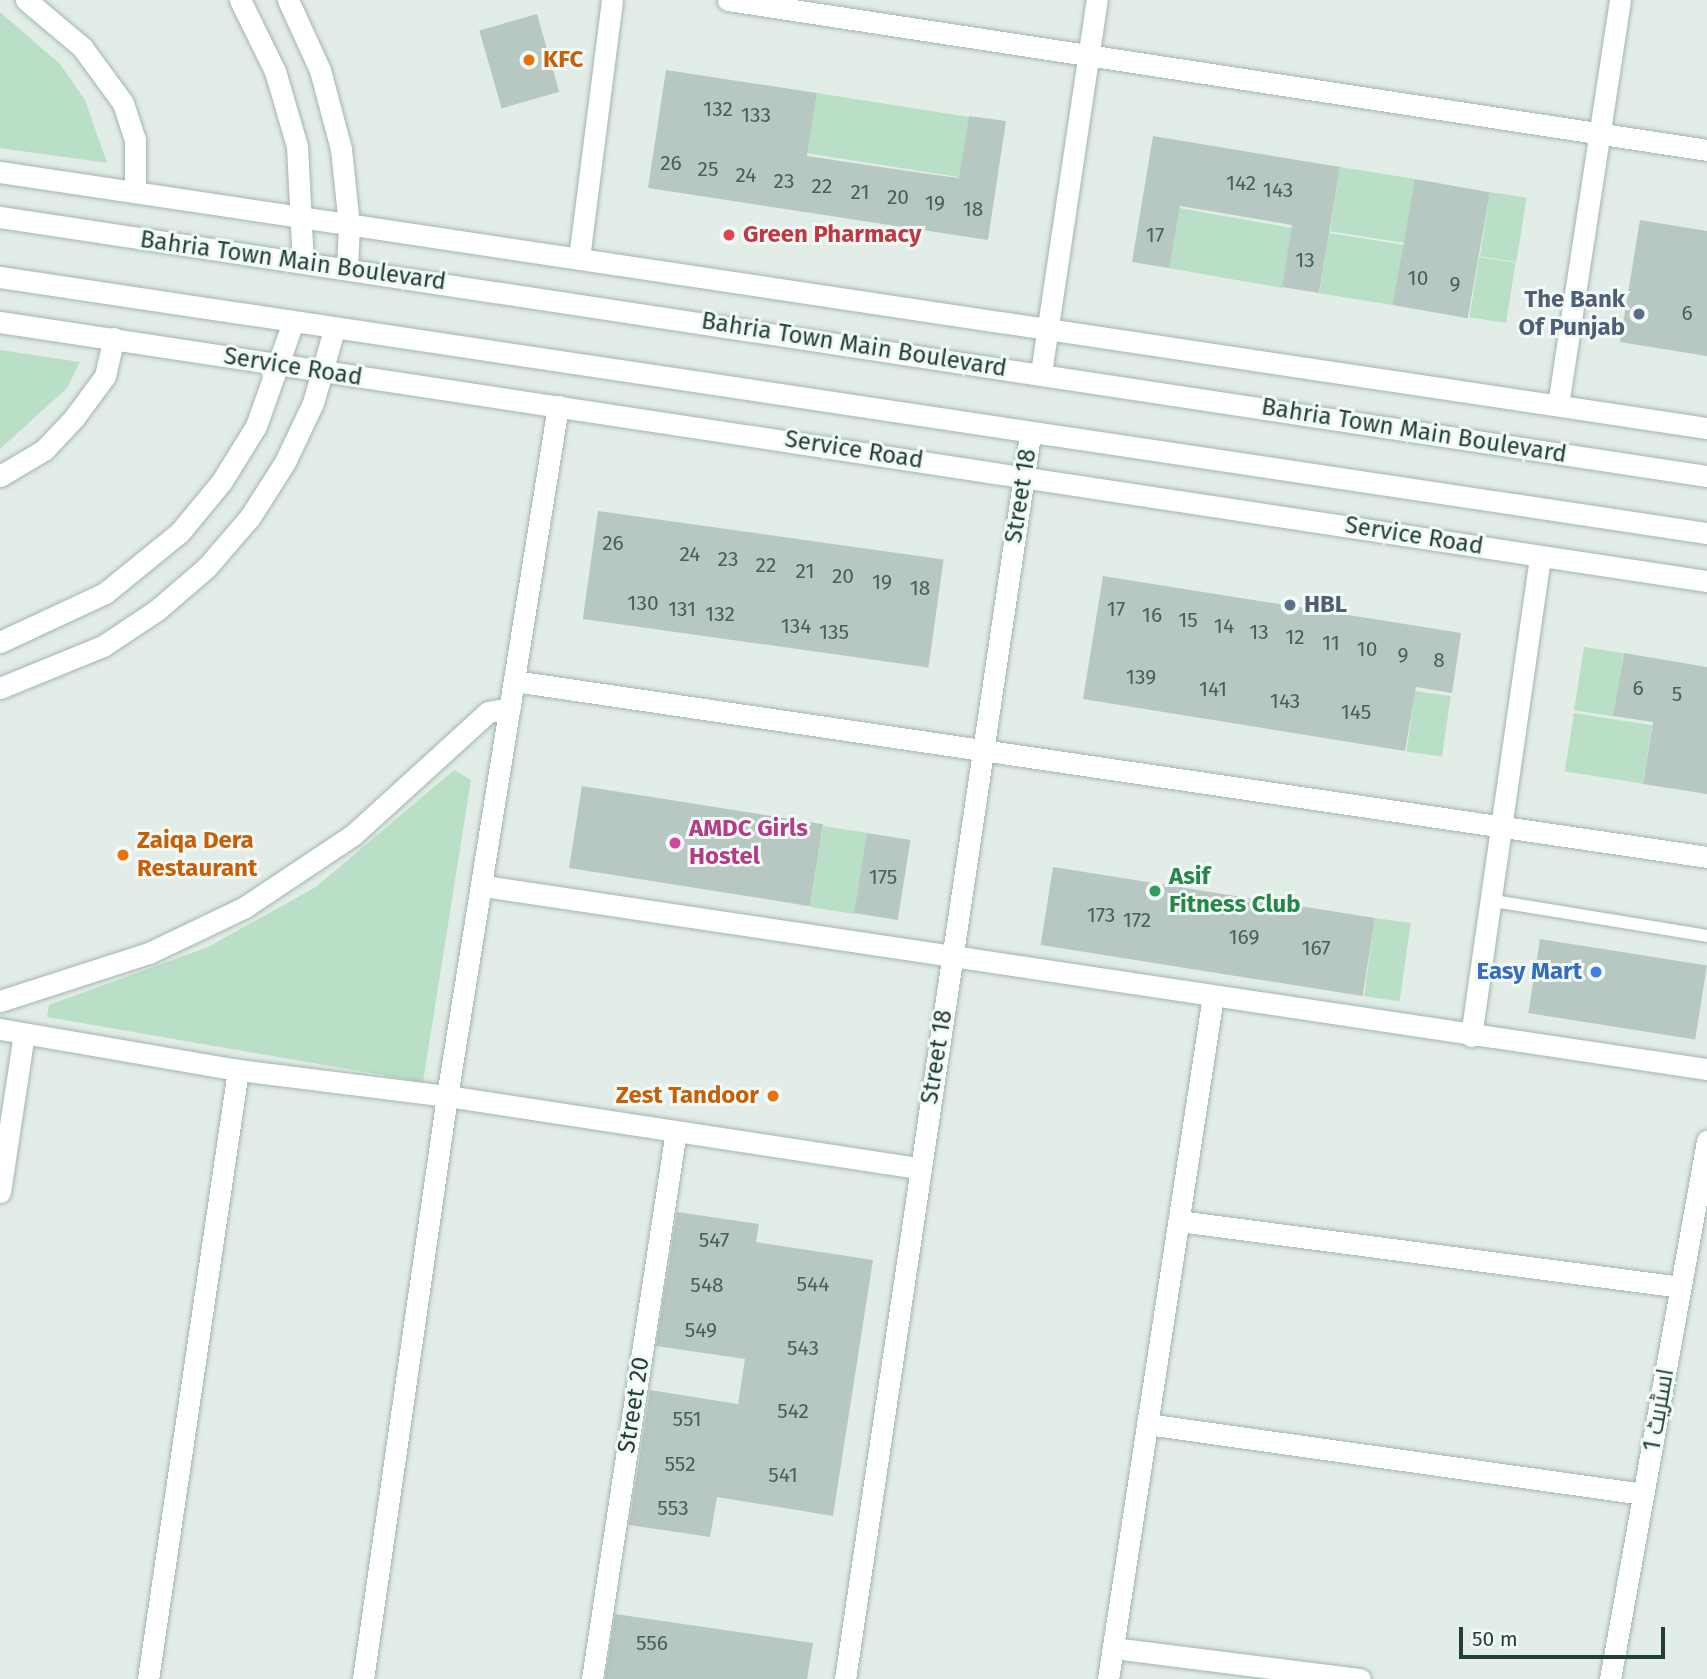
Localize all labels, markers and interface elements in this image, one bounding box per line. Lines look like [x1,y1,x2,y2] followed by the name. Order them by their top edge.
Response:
[543,46,583,74] place label: KFC
[521,52,537,68] marker: KFC
[703,96,733,122] house number: 132
[741,102,771,128] house number: 133
[660,150,682,176] house number: 26
[698,156,718,182] house number: 25
[736,162,756,188] house number: 24
[774,168,794,194] house number: 23
[1226,170,1256,196] house number: 142
[812,173,832,199] house number: 22
[1263,177,1293,203] house number: 143
[851,179,869,205] house number: 21
[887,184,909,210] house number: 20
[925,190,945,216] house number: 19
[963,196,983,222] house number: 18
[743,221,921,249] place label: Green Pharmacy
[1146,222,1164,248] house number: 17
[138,225,448,297] street label: Bahria Town Main Boulevard
[721,227,737,243] marker: Green Pharmacy
[1295,247,1315,273] house number: 13
[1408,265,1428,291] house number: 10
[1449,271,1461,297] house number: 9
[1519,286,1625,342] place label: The Bank Of Punjab
[1681,300,1693,326] house number: 6
[1631,306,1647,322] marker: The Bank Of Punjab
[699,307,1009,383] street label: Bahria Town Main Boulevard
[222,342,364,392] street label: Service Road
[1259,393,1569,469] street label: Bahria Town Main Boulevard
[783,425,925,475] street label: Service Road
[999,447,1043,545] street label: Street 18
[1343,511,1485,561] street label: Service Road
[602,530,624,556] house number: 26
[680,541,700,567] house number: 24
[718,546,738,572] house number: 23
[756,552,776,578] house number: 22
[796,558,814,584] house number: 21
[832,563,854,589] house number: 20
[872,569,892,595] house number: 19
[910,575,930,601] house number: 18
[627,590,659,616] house number: 130
[1304,591,1347,619] place label: HBL
[668,596,696,622] house number: 131
[1107,596,1125,622] house number: 17
[1282,597,1298,613] marker: HBL
[705,601,735,627] house number: 132
[1142,602,1162,628] house number: 16
[1178,607,1198,633] house number: 15
[781,613,811,639] house number: 134
[1214,613,1234,639] house number: 14
[819,619,849,645] house number: 135
[1249,619,1269,645] house number: 13
[1285,624,1305,650] house number: 12
[1322,630,1340,656] house number: 11
[1357,636,1377,662] house number: 10
[1397,642,1409,668] house number: 9
[1433,647,1445,673] house number: 8
[1126,664,1156,690] house number: 139
[1632,675,1644,701] house number: 6
[1199,676,1227,702] house number: 141
[1672,681,1682,707] house number: 5
[1270,688,1300,714] house number: 143
[1341,699,1371,725] house number: 145
[689,815,808,871] place label: AMDC Girls Hostel
[137,827,257,883] place label: Zaiqa Dera Restaurant
[667,835,683,851] marker: AMDC Girls Hostel
[115,847,131,863] marker: Zaiqa Dera Restaurant
[1169,863,1301,919] place label: Asif Fitness Club
[869,864,897,890] house number: 175
[1147,883,1163,899] marker: Asif Fitness Club
[1087,902,1115,928] house number: 173
[1123,907,1151,933] house number: 172
[1229,924,1259,950] house number: 169
[1301,935,1331,961] house number: 167
[1477,958,1582,986] place label: Easy Mart
[1588,964,1604,980] marker: Easy Mart
[915,1008,959,1106] street label: Street 18
[616,1082,759,1110] place label: Zest Tandoor
[765,1088,781,1104] marker: Zest Tandoor
[699,1227,729,1253] house number: 547
[797,1271,829,1297] house number: 544
[690,1272,724,1298] house number: 548
[685,1317,717,1343] house number: 549
[787,1335,819,1361] house number: 543
[612,1355,656,1455] street label: Street 20
[1638,1366,1680,1454] street label: اسٹریٹ 1
[777,1398,809,1424] house number: 542
[673,1406,701,1432] house number: 551
[664,1451,696,1477] house number: 552
[768,1462,798,1488] house number: 541
[657,1495,689,1521] house number: 553
[1462,1612,1668,1656] scale bar
[1472,1626,1518,1652] text: 50 m
[636,1630,668,1656] house number: 556

